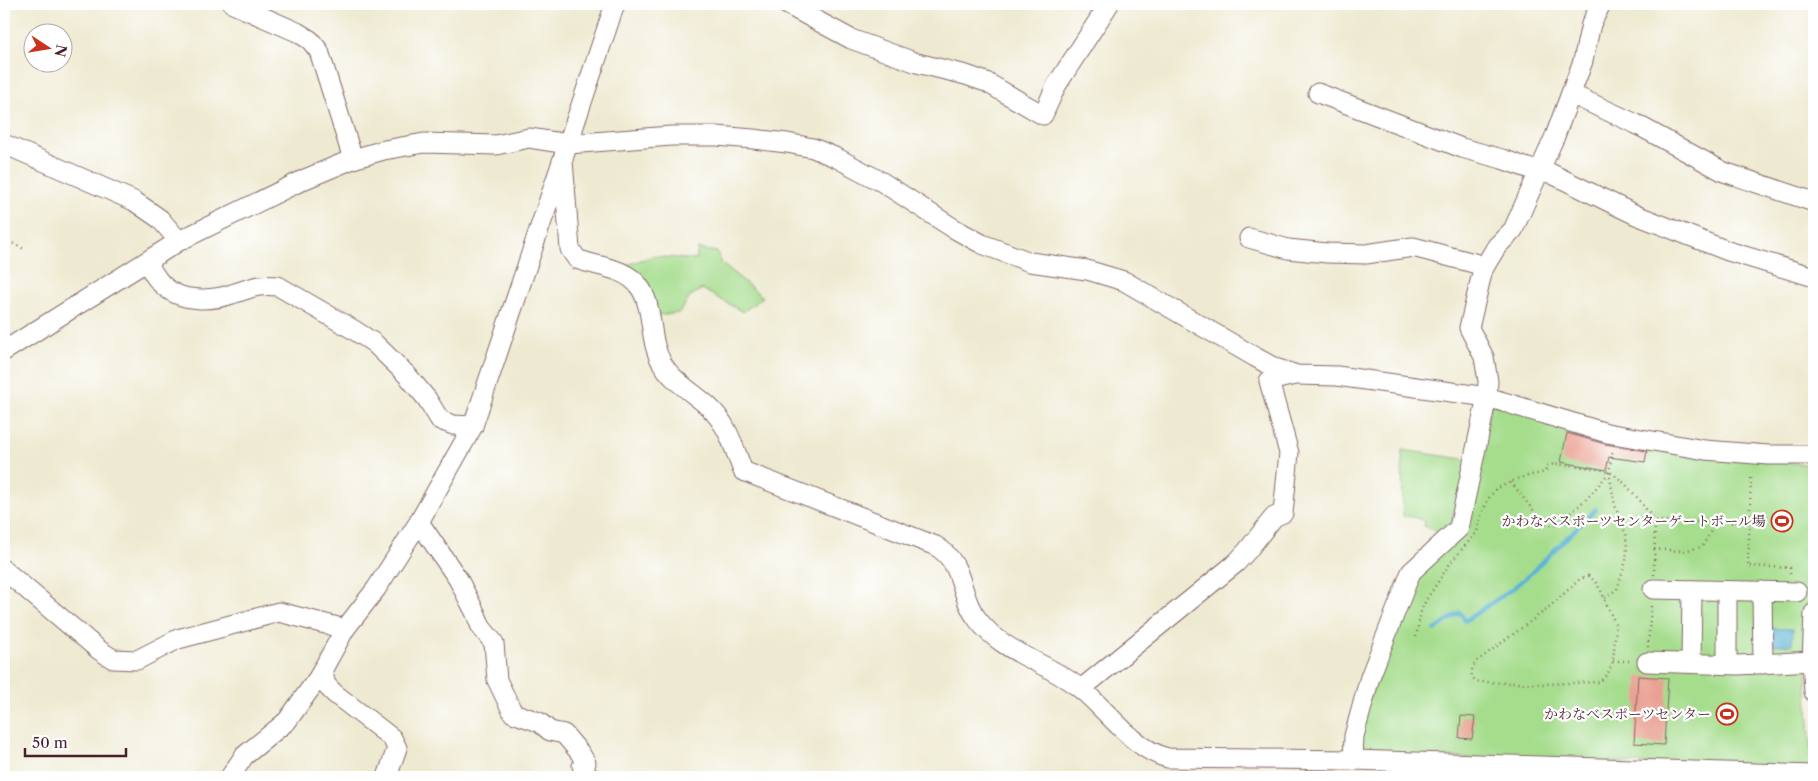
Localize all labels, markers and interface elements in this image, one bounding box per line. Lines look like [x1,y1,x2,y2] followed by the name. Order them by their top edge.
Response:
[22,22,72,72] north arrow
[51,43,71,59] text: N
[1770,509,1794,533] sports icon: かわなべスポーツセンターゲートボール場
[1501,512,1766,530] place label: かわなべスポーツセンターゲートボール場
[1715,702,1739,726] sports icon: かわなべスポーツセンター
[1544,705,1711,723] place label: かわなべスポーツセンター
[25,726,126,758] scale bar
[32,733,68,752] text: 50 m

